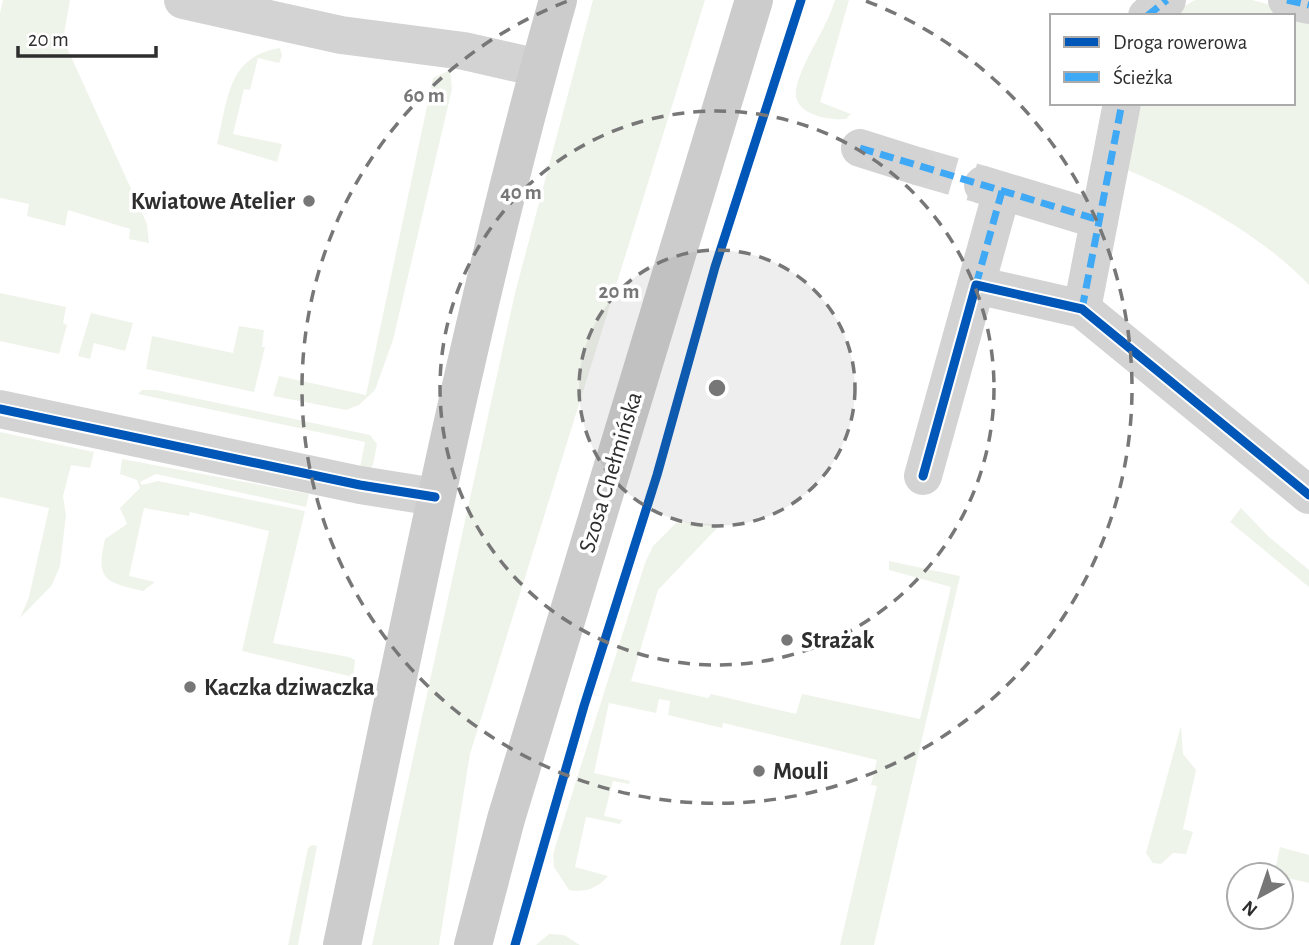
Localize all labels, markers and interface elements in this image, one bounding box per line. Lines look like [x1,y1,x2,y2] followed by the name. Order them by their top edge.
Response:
[18,14,156,58] scale bar
[1050,14,1295,105] legend
[28,29,69,50] text: 20 m
[1113,32,1248,53] text: Droga rowerowa
[1113,64,1173,88] text: Ścieżka
[403,85,445,106] text: 60 m
[500,182,542,203] text: 40 m
[131,190,296,214] place label: Kwiatowe Atelier
[301,193,317,209] marker: Kwiatowe Atelier
[599,281,639,302] text: 20 m
[705,376,729,400] centre of rings
[575,389,647,556] street label: Szosa Chełmińska
[801,629,874,653] place label: Strażak
[779,632,795,648] marker: Strażak
[204,676,375,700] place label: Kaczka dziwaczka
[182,679,198,695] marker: Kaczka dziwaczka
[773,760,829,784] place label: Mouli
[751,763,767,779] marker: Mouli
[1225,861,1295,931] north arrow
[1239,896,1261,919] text: N

